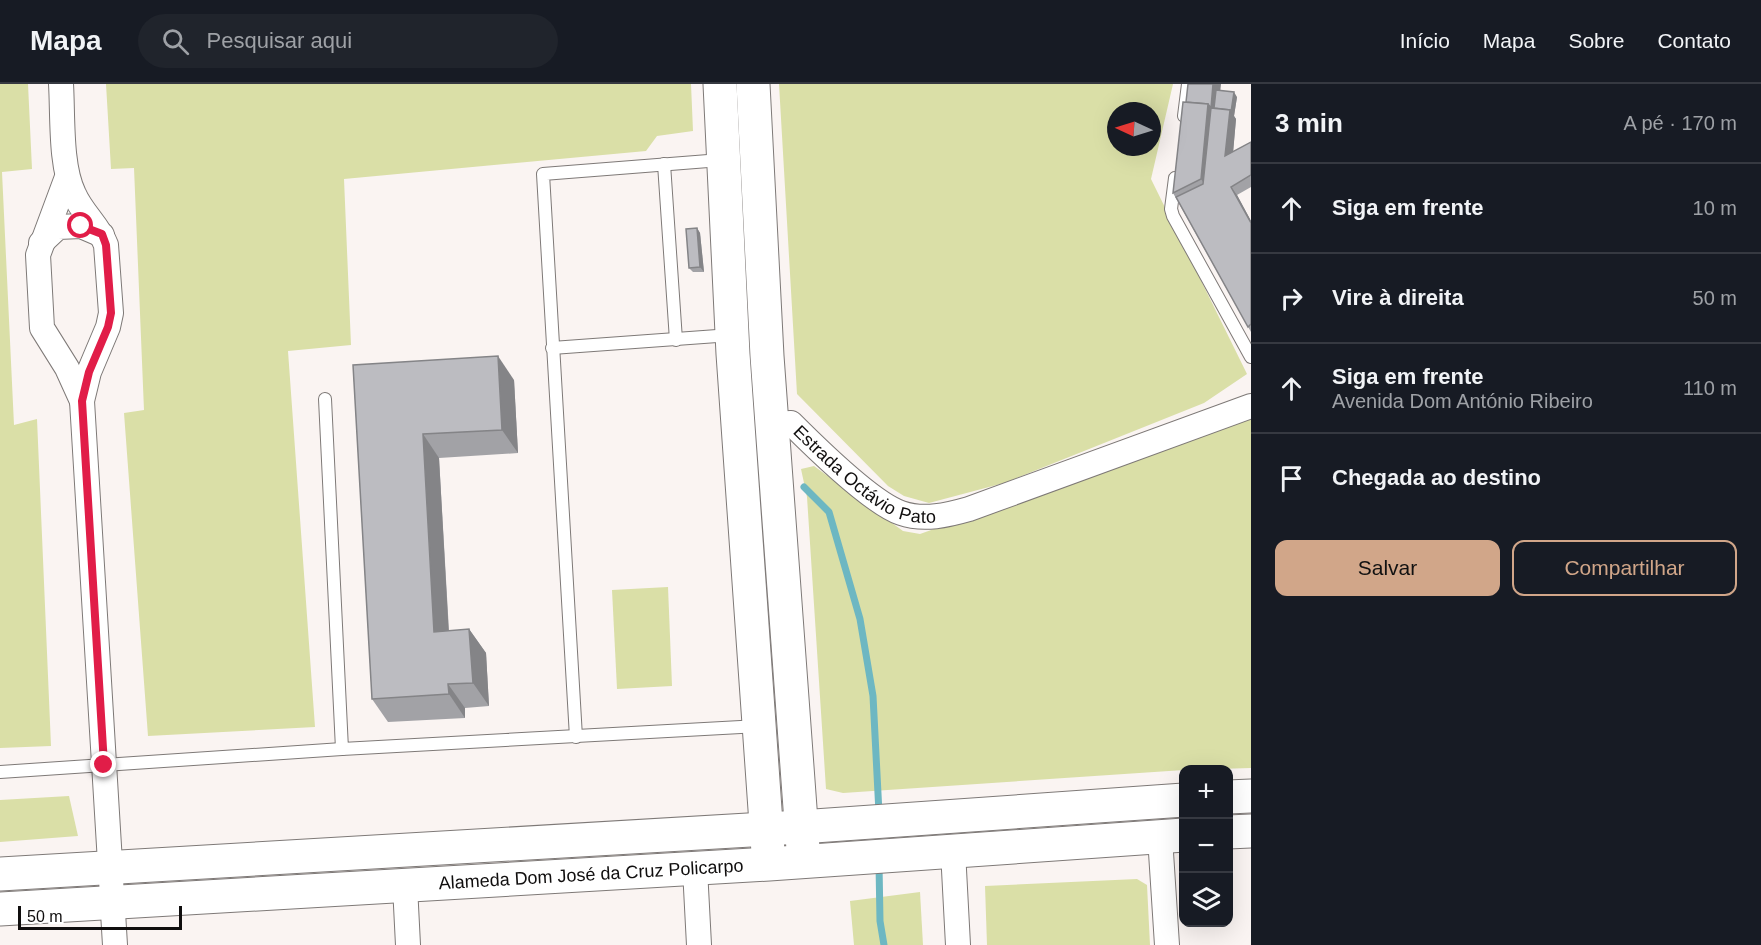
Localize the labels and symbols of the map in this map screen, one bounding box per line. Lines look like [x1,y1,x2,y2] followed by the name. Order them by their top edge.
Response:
[1107,102,1161,156] north arrow
[67,212,93,238] route start
[789,421,936,527] street label: Estrada Octávio Pato
[90,751,116,777] route end
[438,856,744,893] street label: Alameda Dom José da Cruz Policarpo
[18,903,182,930] scale bar

